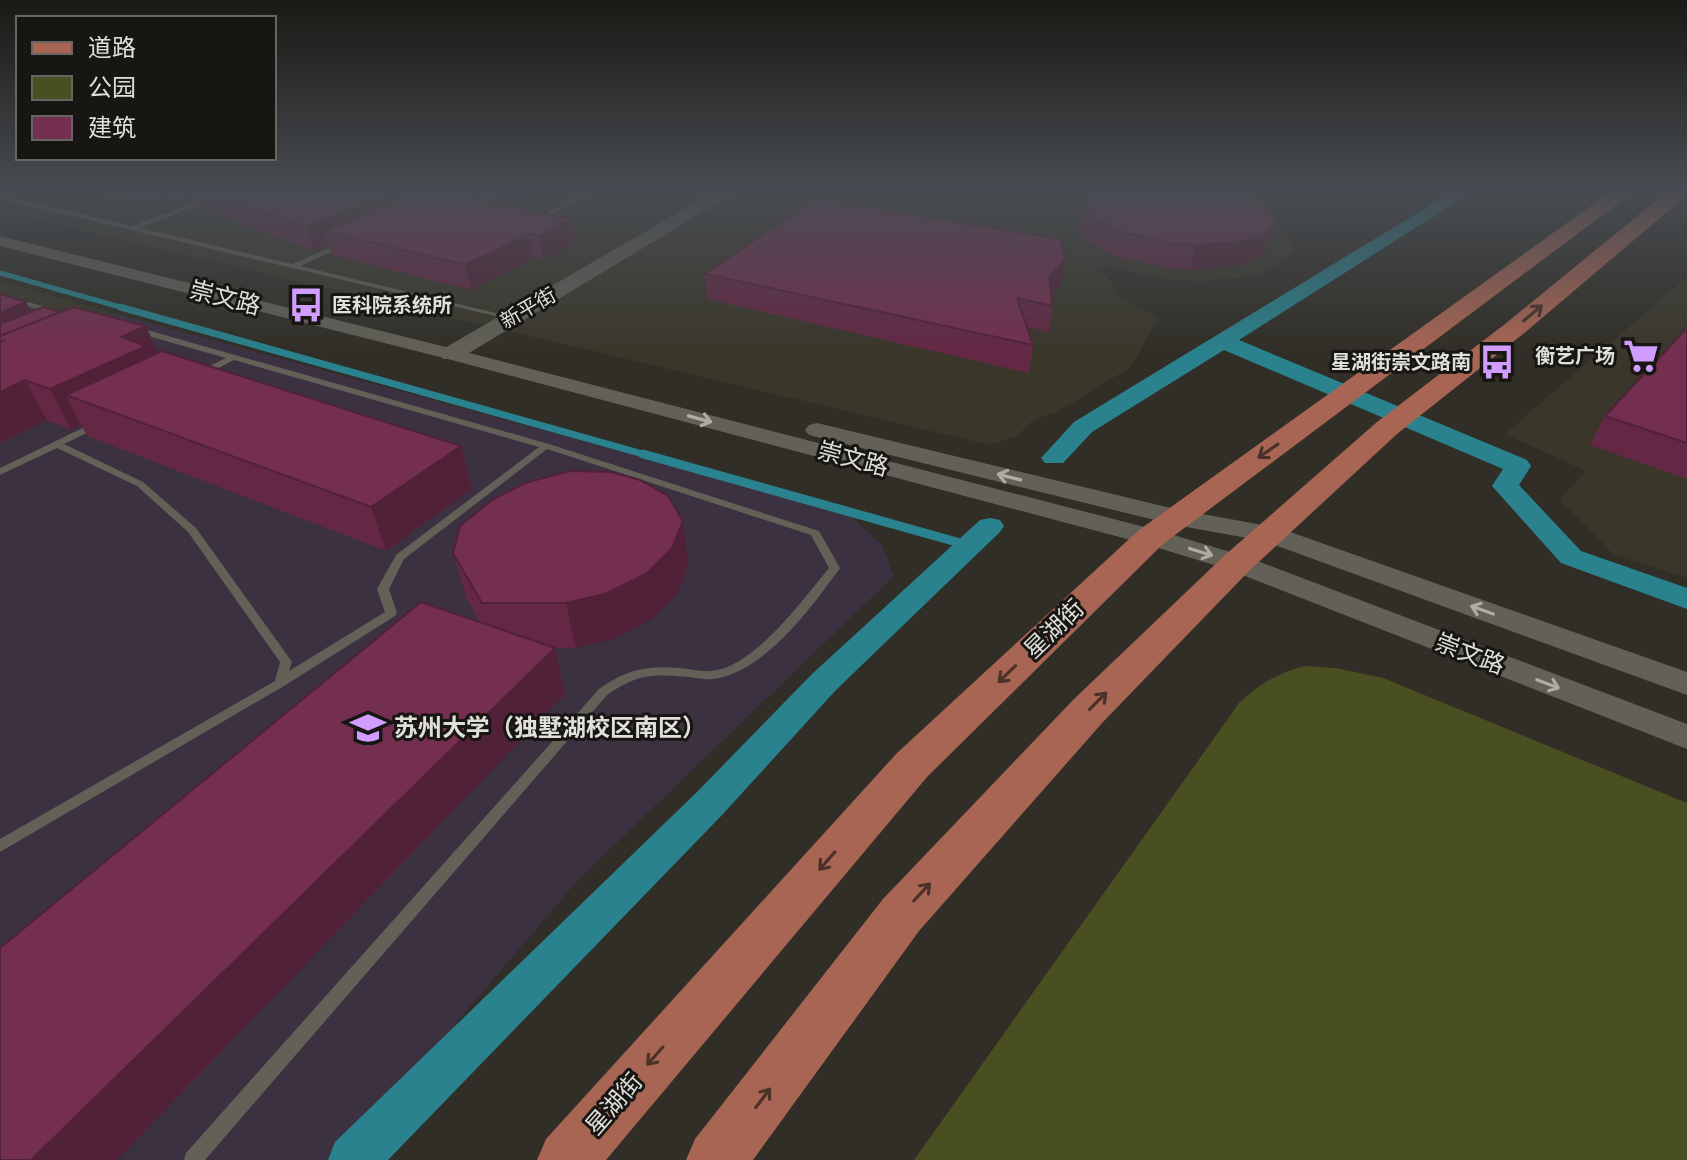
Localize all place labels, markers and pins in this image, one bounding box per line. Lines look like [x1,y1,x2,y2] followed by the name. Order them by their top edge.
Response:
[287,286,325,324] bus stop icon: 医科院系统所
[332,294,452,318] place label: 医科院系统所
[1622,337,1660,375] supermarket icon: 衡艺广场
[1478,343,1516,381] bus stop icon: 星湖街崇文路南
[1535,345,1615,369] place label: 衡艺广场
[1331,351,1471,375] place label: 星湖街崇文路南
[349,709,387,747] school or university icon: 苏州大学（独墅湖校区南区）
[394,714,706,743] place label: 苏州大学（独墅湖校区南区）

